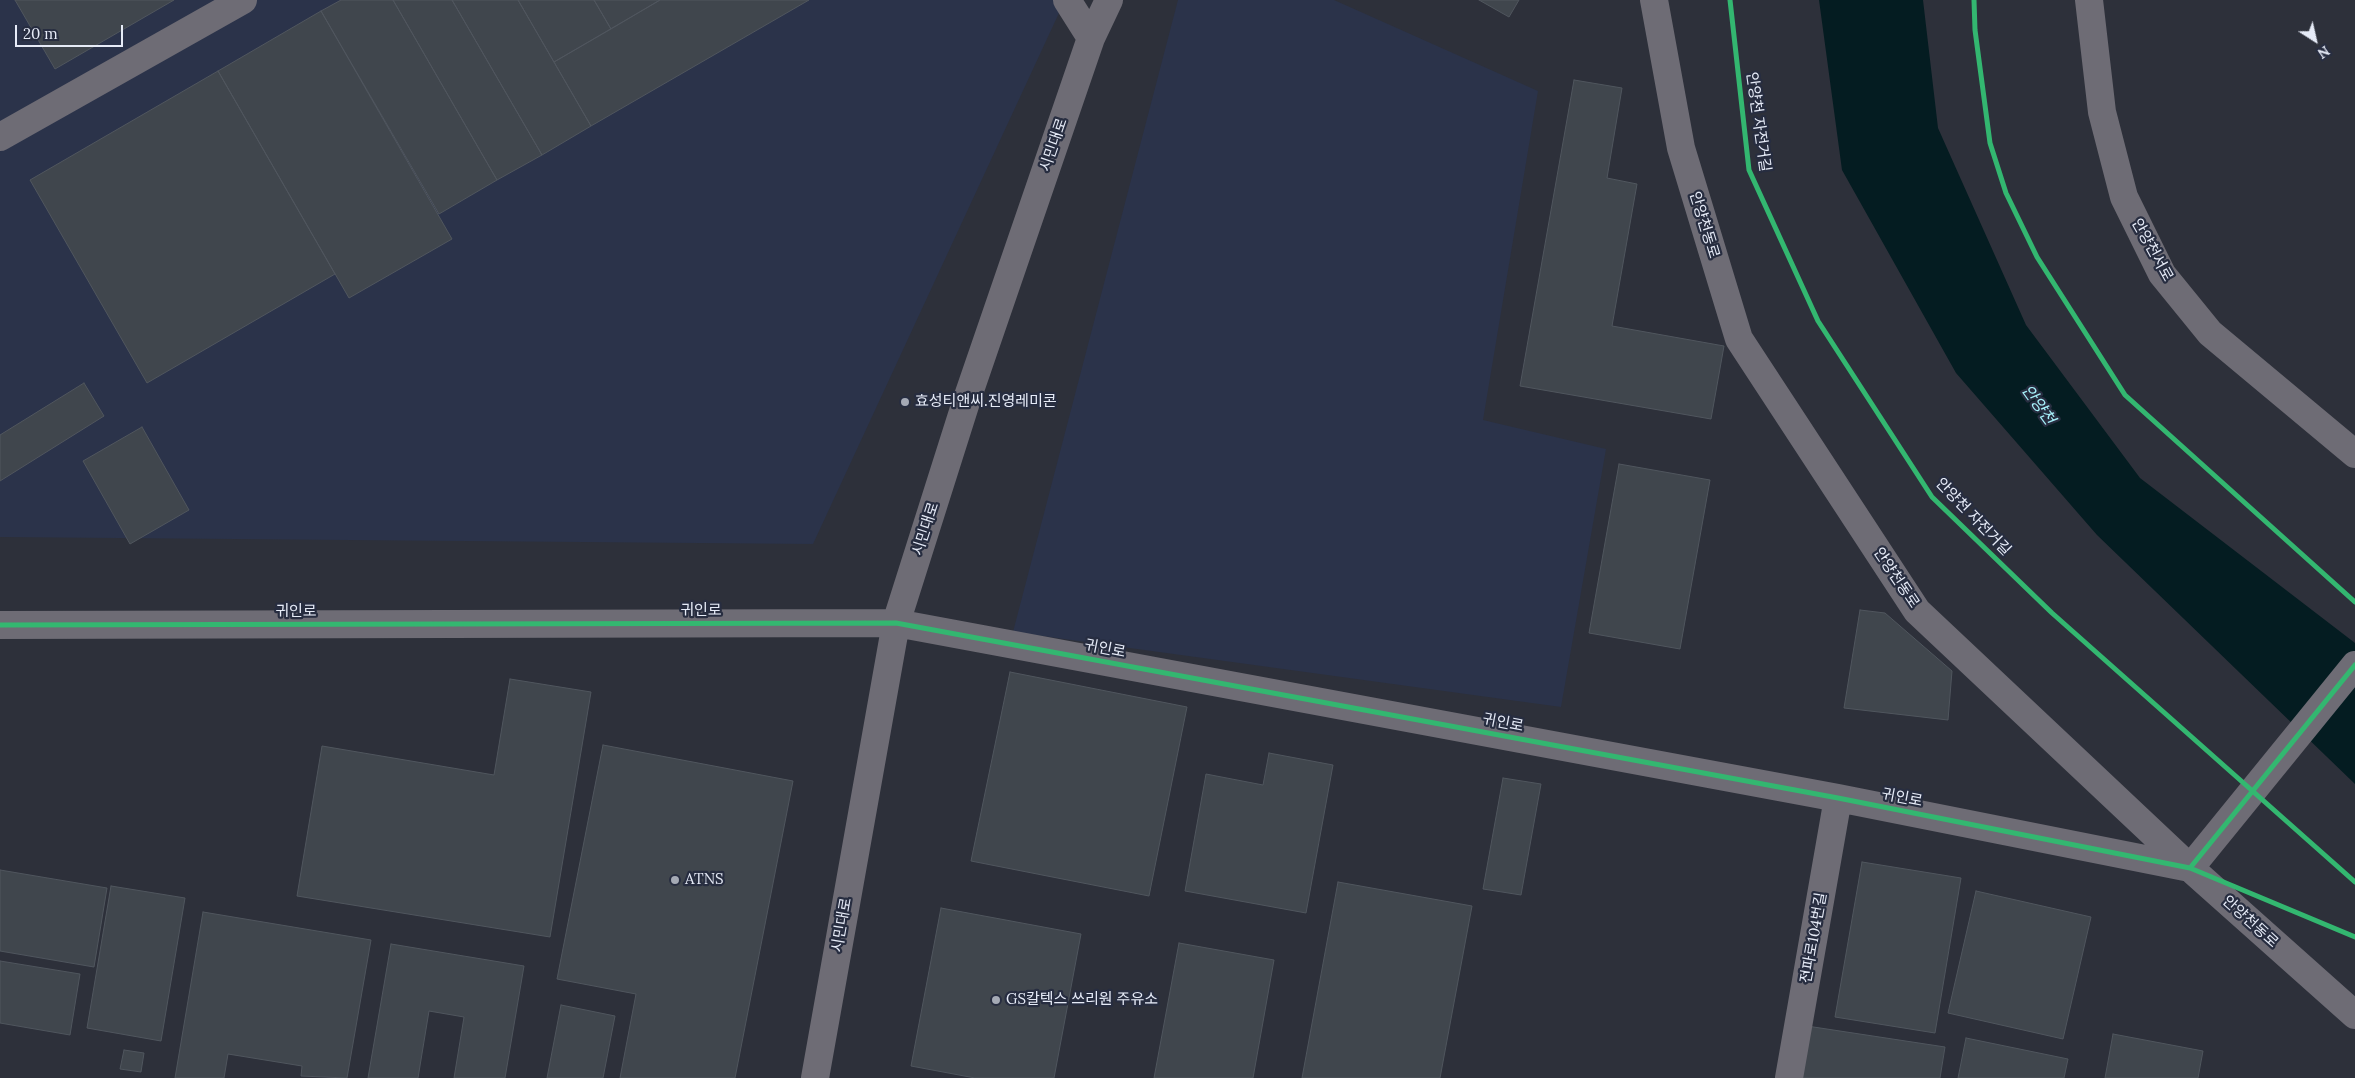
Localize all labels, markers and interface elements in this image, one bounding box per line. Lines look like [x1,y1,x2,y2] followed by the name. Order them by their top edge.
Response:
[18,15,125,47] scale bar
[2290,15,2340,65] north arrow
[23,24,58,43] text: 20 m
[2314,42,2333,63] text: N
[1742,71,1774,173] street label: 안양천 자전거길
[1037,116,1071,174] street label: 시민대로
[1685,189,1723,261] street label: 안양천동로
[2127,215,2177,285] street label: 안양천서로
[2017,381,2059,429] water label: 안양천
[915,393,1057,411] place label: 효성티앤씨.진영레미콘
[899,396,911,408] marker: 효성티앤씨.진영레미콘
[1932,475,2014,559] street label: 안양천 자전거길
[909,500,943,558] street label: 시민대로
[1869,544,1923,612] street label: 안양천동로
[680,602,722,620] street label: 귀인로
[275,603,317,621] street label: 귀인로
[1083,636,1127,662] street label: 귀인로
[1481,710,1525,736] street label: 귀인로
[1880,785,1924,811] street label: 귀인로
[685,871,724,889] place label: ATNS
[669,874,681,886] marker: ATNS
[1797,891,1831,985] street label: 전파로104번길
[2218,892,2282,952] street label: 안양천동로
[828,896,856,954] street label: 시민대로
[1006,991,1158,1009] place label: GS칼텍스 쓰리원 주유소
[990,994,1002,1006] marker: GS칼텍스 쓰리원 주유소

